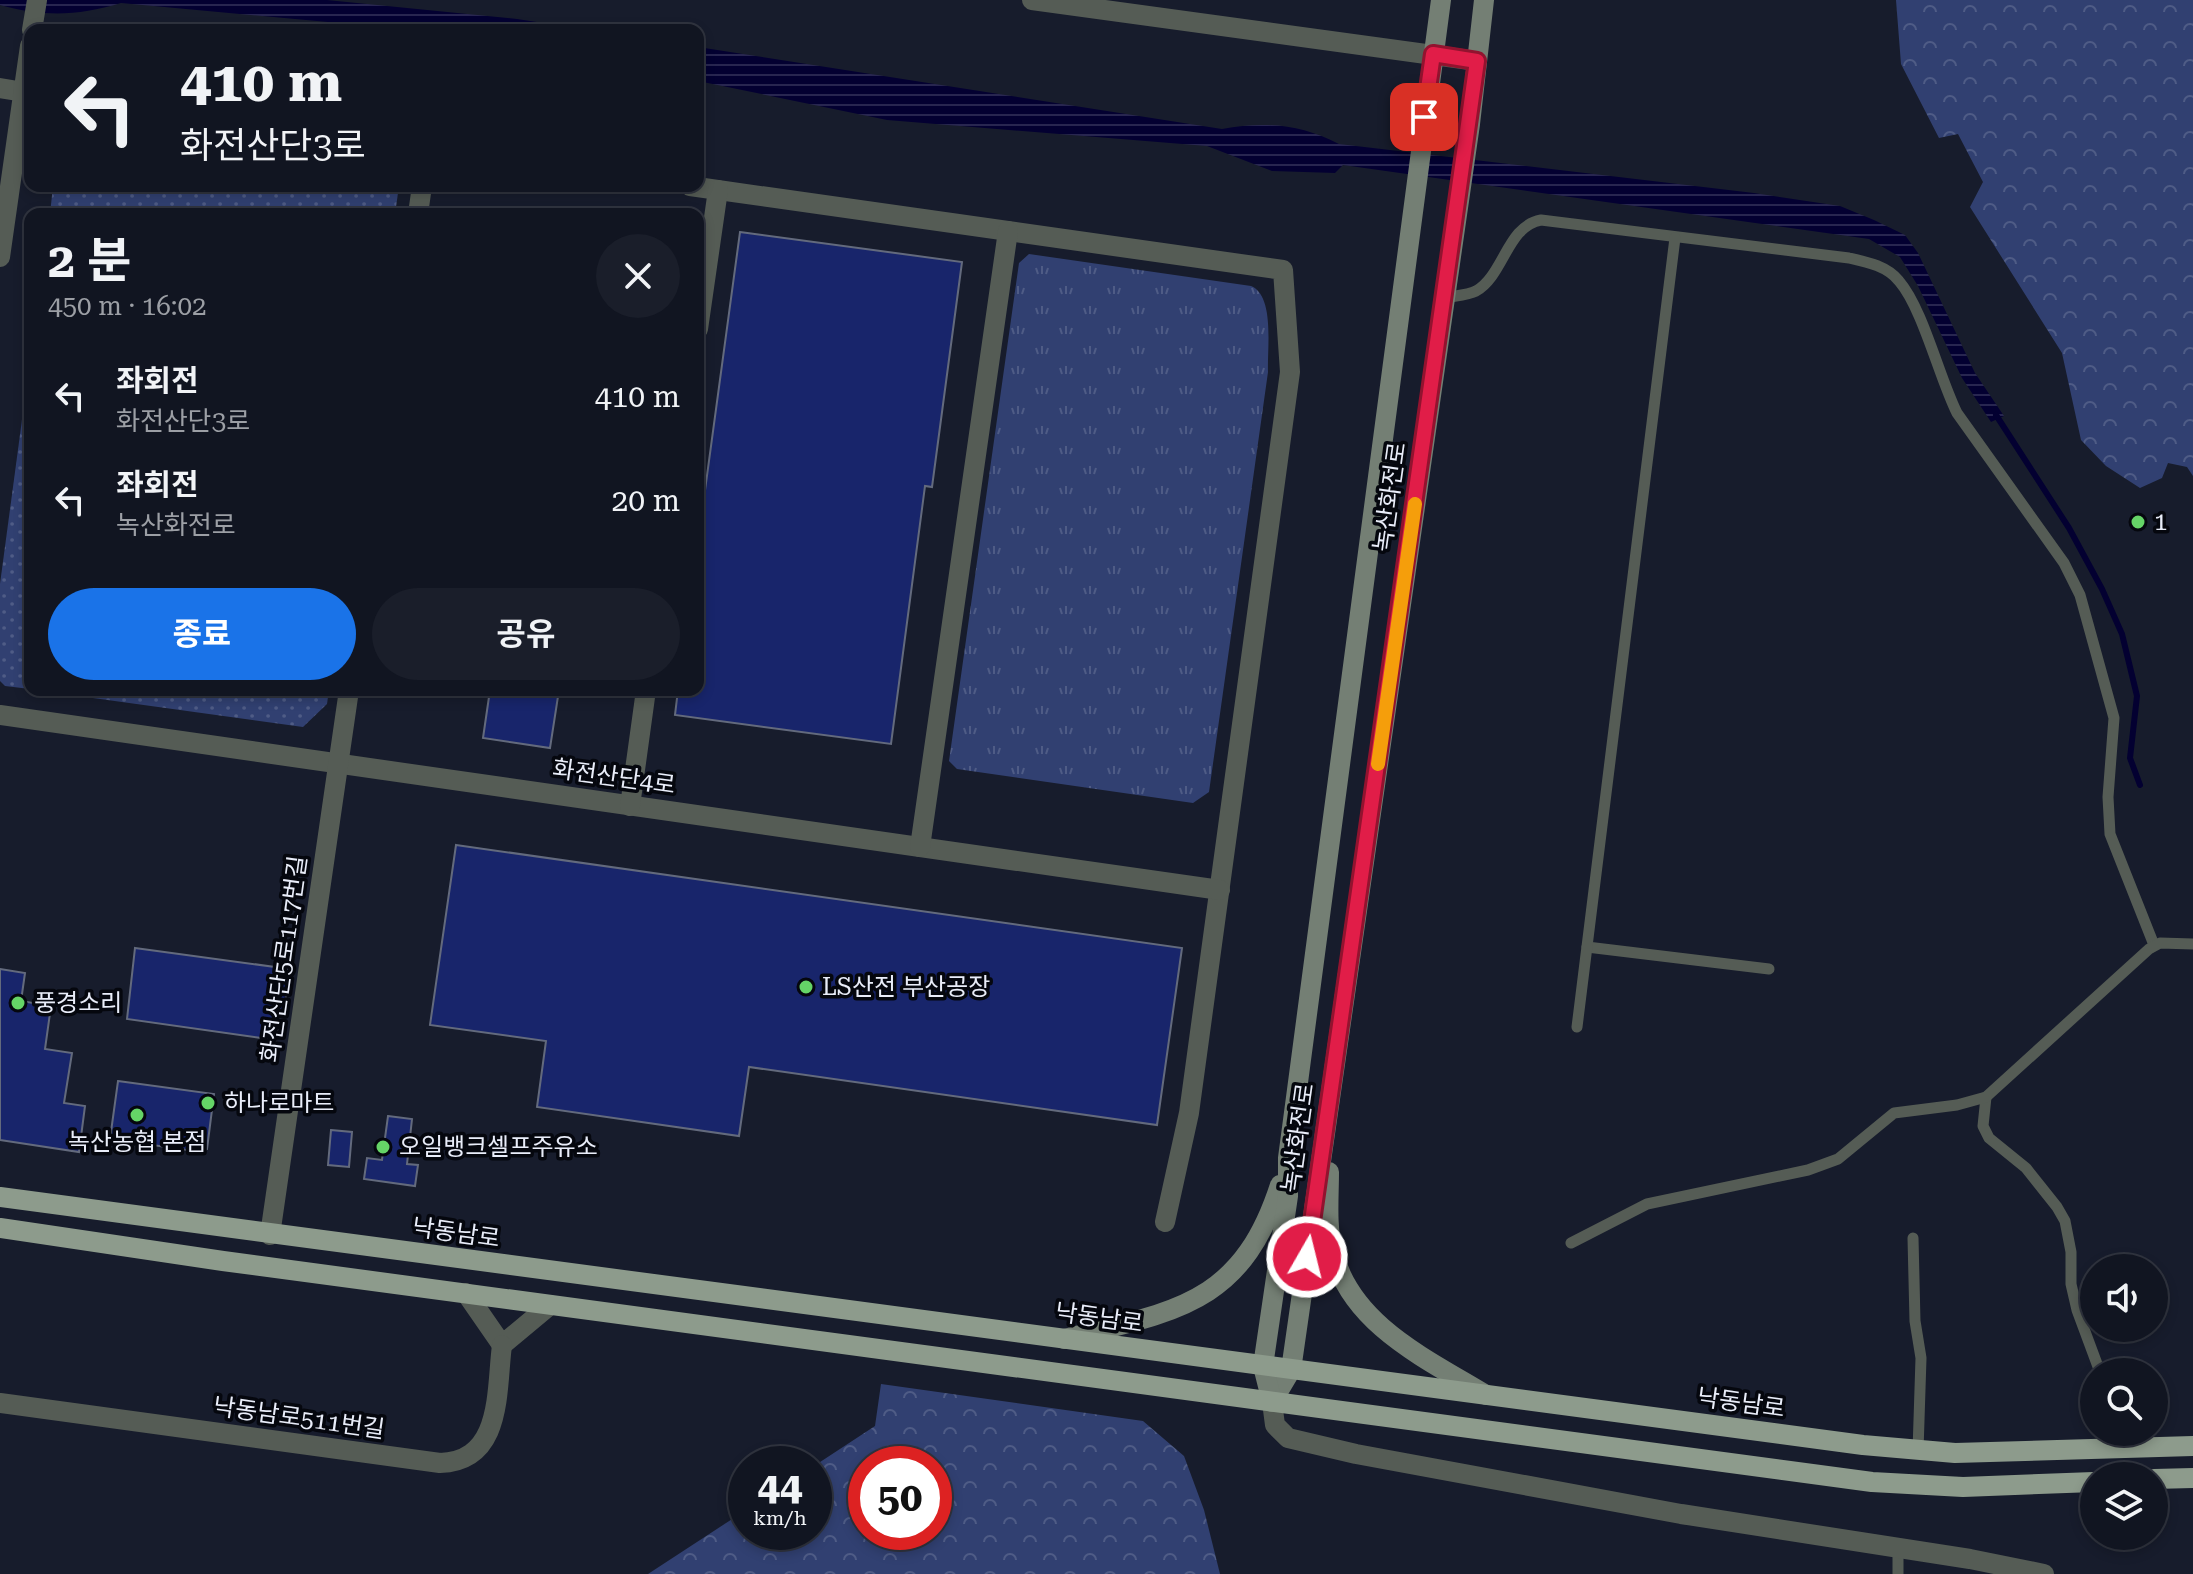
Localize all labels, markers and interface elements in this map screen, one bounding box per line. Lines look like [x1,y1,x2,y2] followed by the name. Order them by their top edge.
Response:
[180,49,342,115] text: 410 m
[48,56,152,160] icon: left
[1390,83,1458,151] pin
[1402,95,1446,139] icon: arrive
[180,125,366,167] text: 화전산단3로
[48,233,131,289] text: 2 분
[596,234,680,318] button: close
[48,291,207,321] text: 450 m · 16:02
[116,363,199,398] text: 좌회전
[48,374,92,418] icon: left
[595,379,680,414] text: 410 m
[116,406,250,436] text: 화전산단3로
[1368,440,1412,554] street label: 녹산화전로
[116,467,199,502] text: 좌회전
[48,478,92,522] icon: left
[611,483,680,518] text: 20 m
[2154,508,2167,536] place label: 1
[116,510,236,540] text: 녹산화전로
[2129,513,2147,531] marker: 1
[48,588,356,680] button: 종료
[372,588,680,680] button: 공유
[551,755,677,799] street label: 화전산단4로
[256,854,312,1064] street label: 화전산단5로117번길
[822,973,990,1001] place label: LS산전 부산공장
[797,978,815,996] marker: LS산전 부산공장
[34,989,122,1017] place label: 풍경소리
[9,994,27,1012] marker: 풍경소리
[1276,1081,1320,1195] street label: 녹산화전로
[224,1089,334,1117] place label: 하나로마트
[199,1094,217,1112] marker: 하나로마트
[128,1106,146,1124] marker: 녹산농협 본점
[68,1128,206,1156] place label: 녹산농협 본점
[399,1133,598,1161] place label: 오일뱅크셀프주유소
[374,1138,392,1156] marker: 오일뱅크셀프주유소
[410,1213,502,1253] street label: 낙동남로
[1265,1215,1349,1299] position arrow
[2080,1254,2168,1550] map controls
[2080,1254,2168,1342] button: sound
[1053,1298,1145,1338] street label: 낙동남로
[2080,1358,2168,1446] button: search
[1695,1383,1787,1423] street label: 낙동남로
[211,1392,387,1444] street label: 낙동남로511번길
[848,1446,952,1550] speed limit sign: 50
[2080,1462,2168,1550] button: layers
[758,1464,802,1511] text: 44
[753,1506,807,1530] text: km/h

